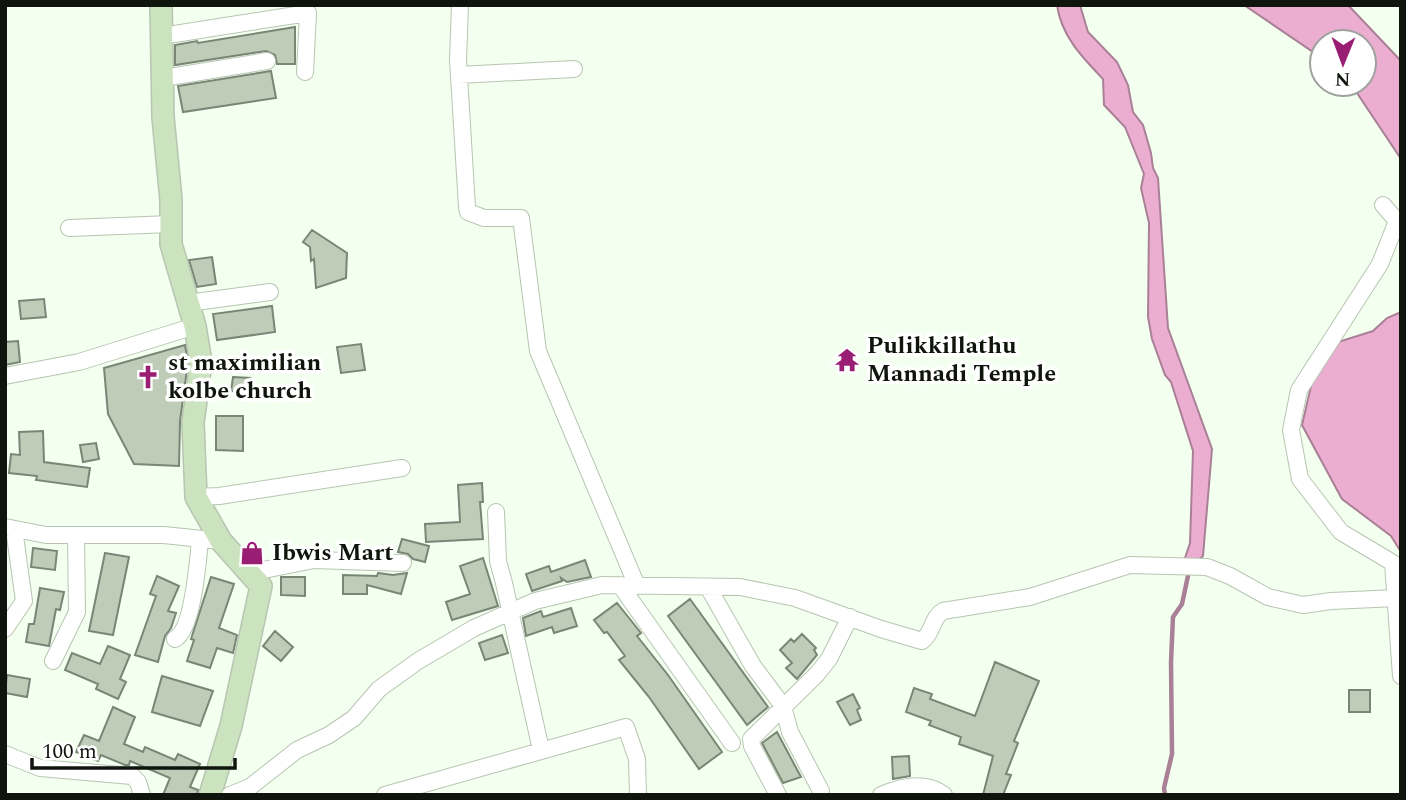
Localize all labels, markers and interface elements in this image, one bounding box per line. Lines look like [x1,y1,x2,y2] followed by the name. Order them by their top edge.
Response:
[1308,28,1378,98] north arrow
[1335,64,1351,93] text: N
[867,328,1056,392] place label: Pulikkillathu Mannadi Temple
[168,345,321,409] place label: st maximilian kolbe church
[833,346,861,374] temple icon: Pulikkillathu Mannadi Temple
[134,363,162,391] church icon: st maximilian kolbe church
[272,535,394,571] place label: Ibwis Mart
[238,539,266,567] shop icon: Ibwis Mart
[32,726,234,770] scale bar
[42,736,97,768] text: 100 m

